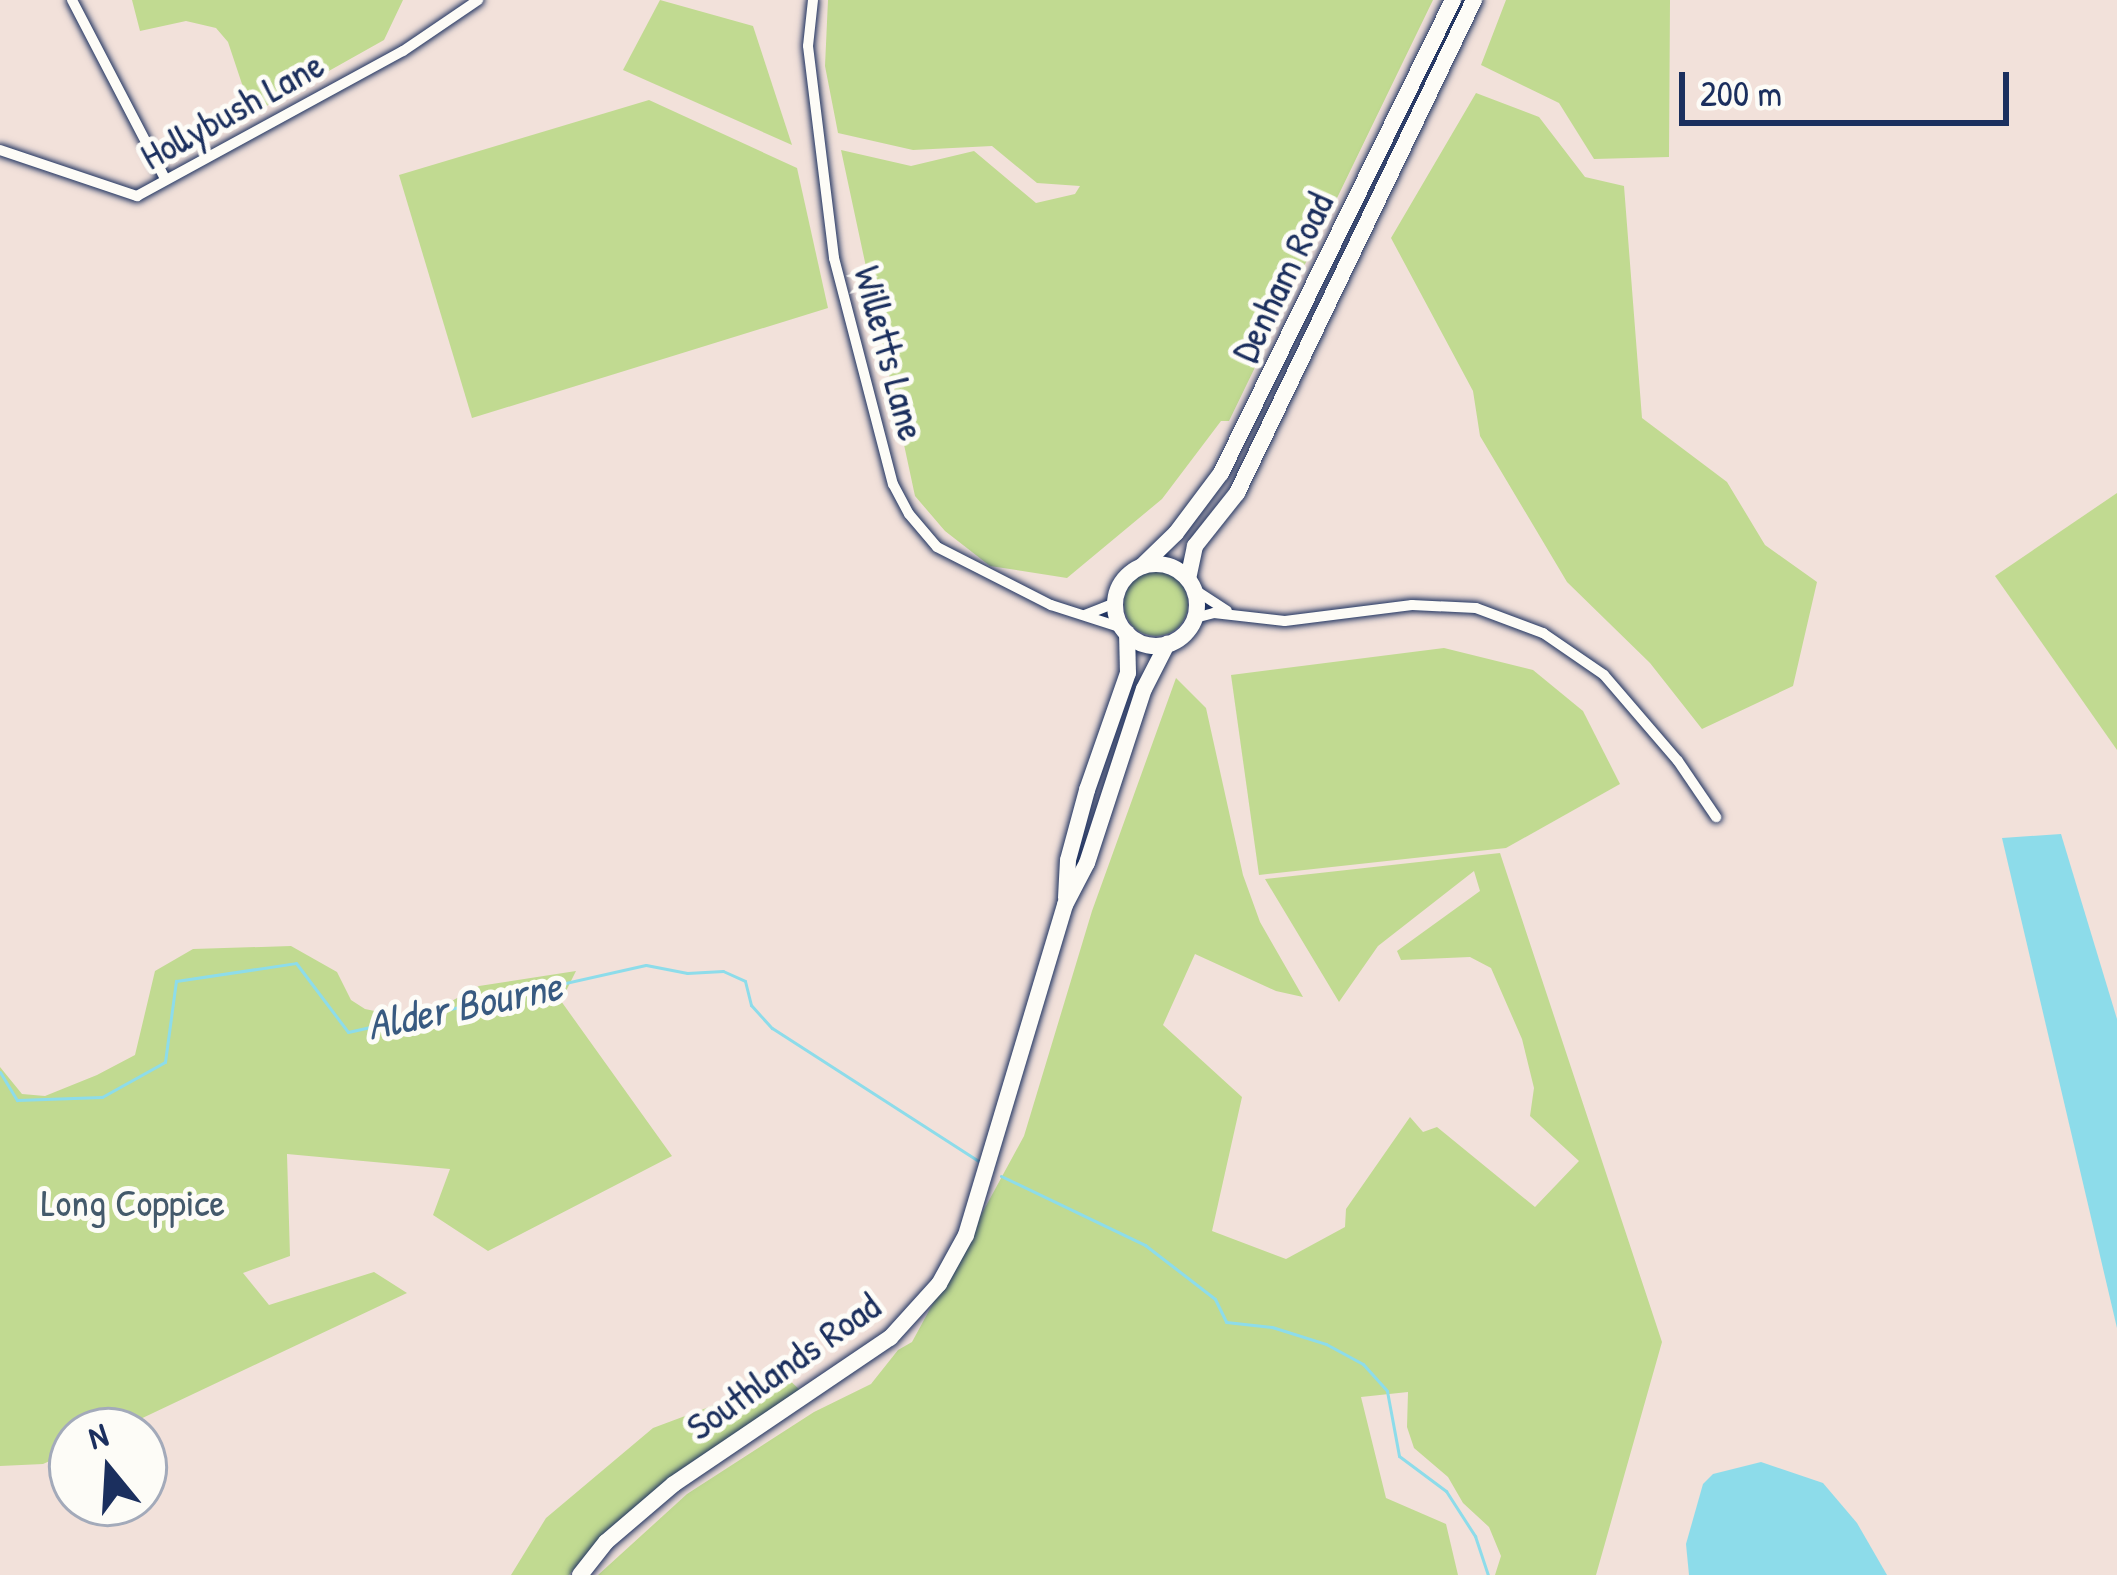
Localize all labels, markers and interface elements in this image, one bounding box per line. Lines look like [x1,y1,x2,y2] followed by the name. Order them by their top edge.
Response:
[132,41,332,179] street label: Hollybush Lane
[1685,48,2015,122] scale bar
[1700,68,1782,117] text: 200 m
[1221,185,1343,369] street label: Denham Road
[844,261,936,445] street label: Willetts Lane
[362,960,566,1050] water label: Alder Bourne
[41,1179,225,1225] park label: Long Coppice
[677,1282,889,1450] street label: Southlands Road
[48,1407,168,1527] north arrow
[83,1412,113,1459] text: N

